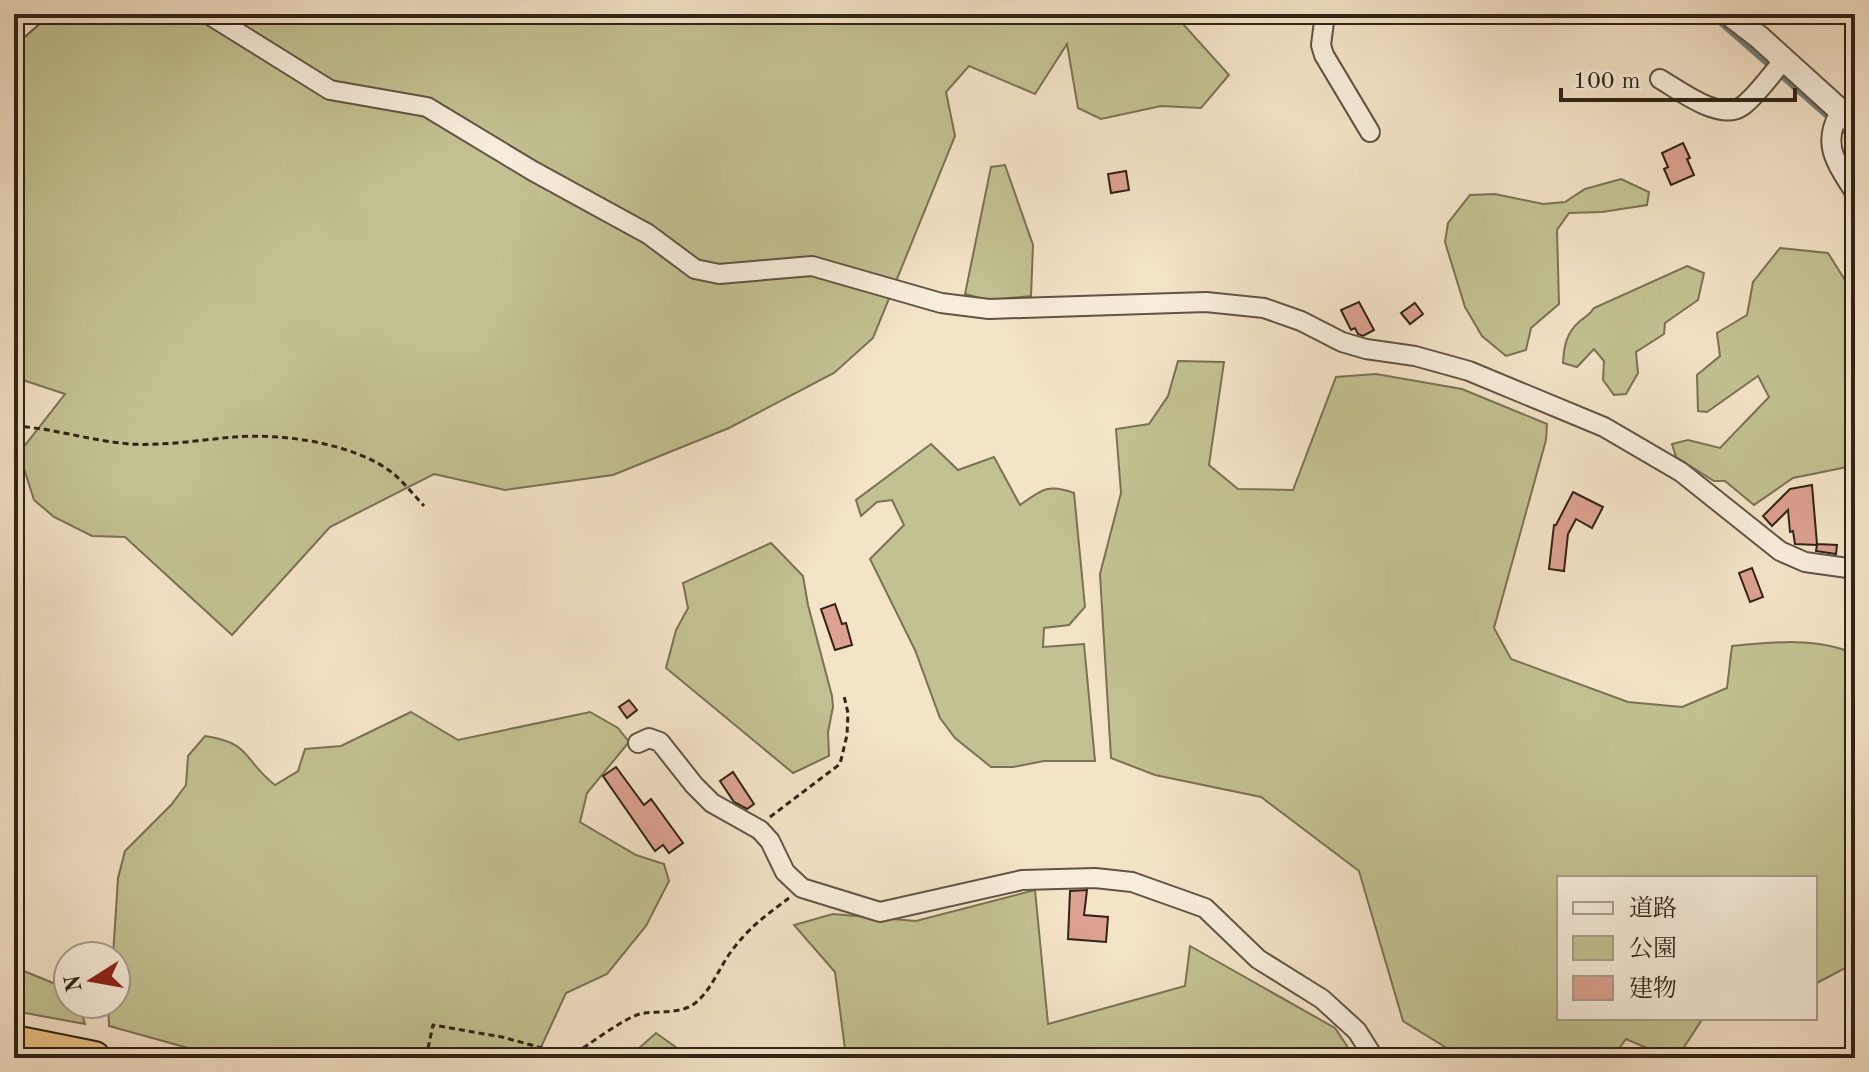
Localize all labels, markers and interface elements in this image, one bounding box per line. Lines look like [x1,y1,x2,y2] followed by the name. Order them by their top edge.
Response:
[1561,52,1795,102] scale bar
[1573,70,1641,94] text: 100 m
[1557,876,1817,1020] legend
[1629,895,1677,922] text: 道路
[1629,936,1677,962] text: 公園
[52,940,132,1020] north arrow
[62,973,87,994] text: N
[1629,975,1677,1002] text: 建物

